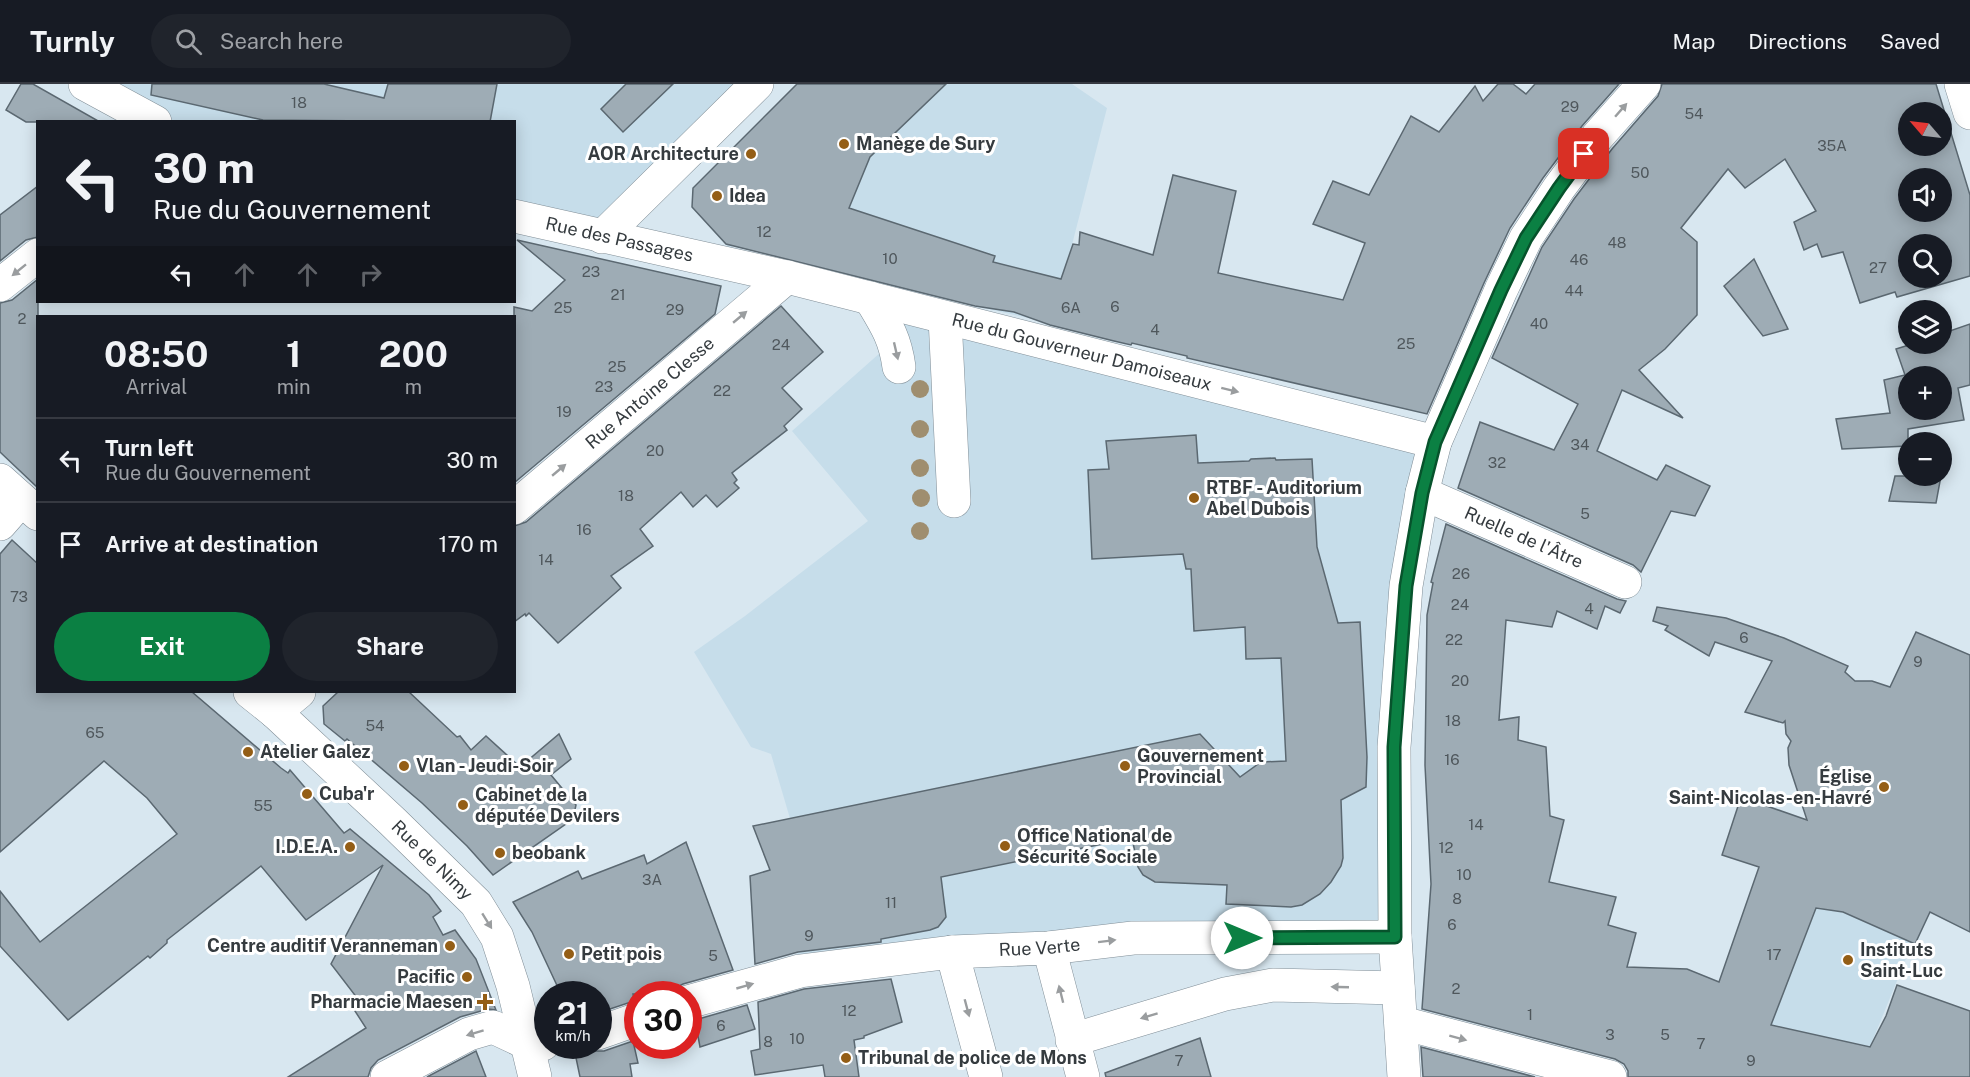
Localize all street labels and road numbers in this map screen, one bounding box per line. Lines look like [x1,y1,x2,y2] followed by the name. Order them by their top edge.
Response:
[544,212,695,266] street label: Rue des Passages
[950,308,1214,395] street label: Rue du Gouverneur Damoiseaux
[581,332,718,453] street label: Rue Antoine Clesse
[1461,502,1586,572] street label: Ruelle de l'Âtre
[388,816,478,904] street label: Rue de Nimy
[998,933,1081,960] street label: Rue Verte

